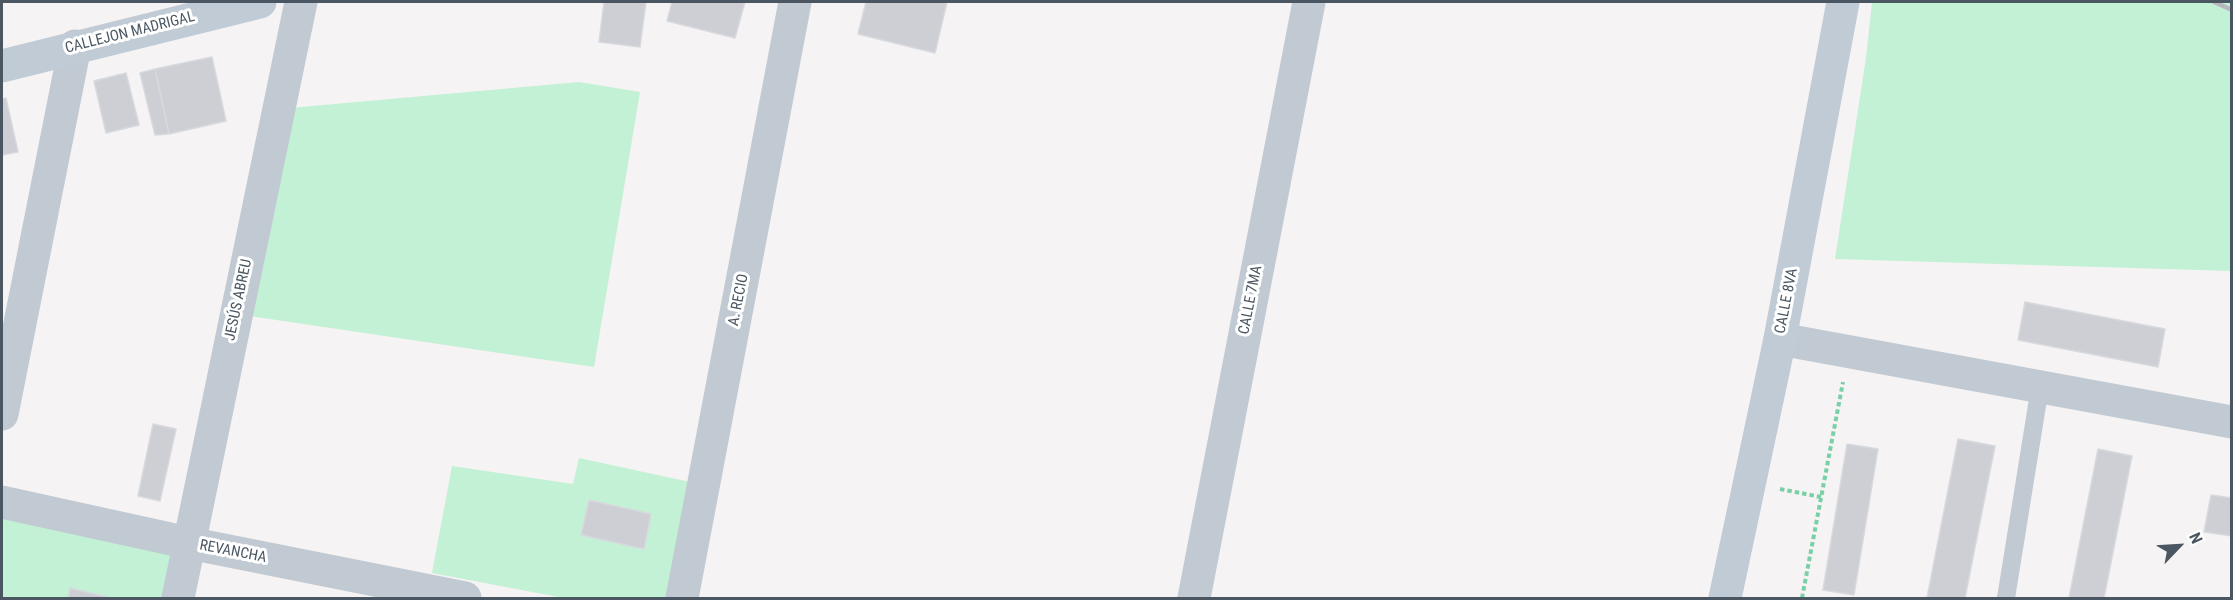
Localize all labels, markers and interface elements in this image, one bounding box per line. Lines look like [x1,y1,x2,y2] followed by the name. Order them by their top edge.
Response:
[63,8,197,58] street label: CALLEJON MADRIGAL
[222,258,256,342] street label: JESÚS ABREU
[1236,264,1266,336] street label: CALLE 7MA
[1772,267,1802,335] street label: CALLE 8VA
[725,272,753,328] street label: A. RECIO
[2149,516,2209,576] north arrow
[2185,530,2206,547] text: N
[198,537,268,567] street label: REVANCHA

